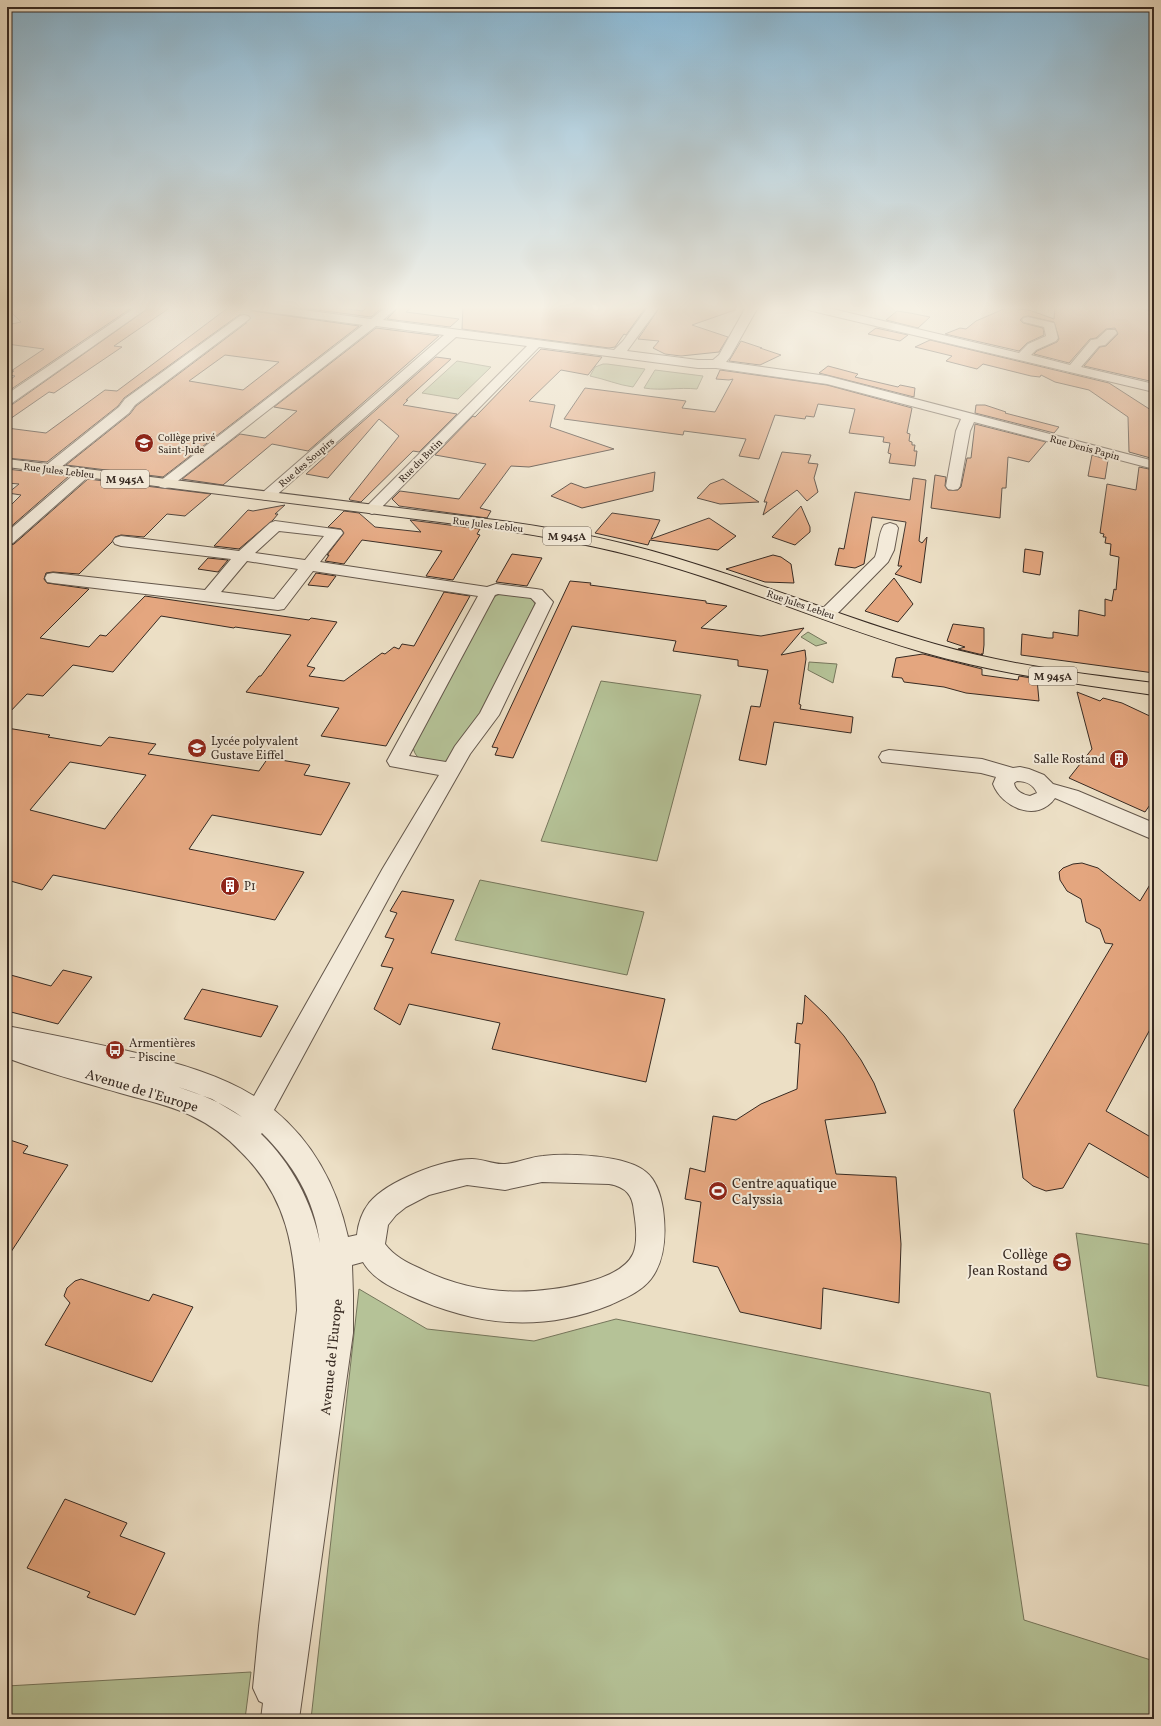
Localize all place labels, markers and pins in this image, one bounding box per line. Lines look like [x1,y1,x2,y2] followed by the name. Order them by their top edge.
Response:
[158,431,215,457] place label: Collège privé Saint-Jude
[133,432,155,454] school or university icon: Collège privé Saint-Jude
[211,734,299,764] place label: Lycée polyvalent Gustave Eiffel
[186,737,208,759] school or university icon: Lycée polyvalent Gustave Eiffel
[1108,748,1130,770] building icon: Salle Rostand
[1034,752,1105,768] place label: Salle Rostand
[219,875,241,897] building icon: P1
[244,879,256,895] place label: P1
[129,1036,195,1066] place label: Armentières – Piscine
[104,1039,126,1061] bus stop icon: Armentières – Piscine
[732,1175,837,1210] place label: Centre aquatique Calyssia
[707,1180,729,1202] sports icon: Centre aquatique Calyssia
[968,1246,1048,1281] place label: Collège Jean Rostand
[1051,1251,1073,1273] school or university icon: Collège Jean Rostand

